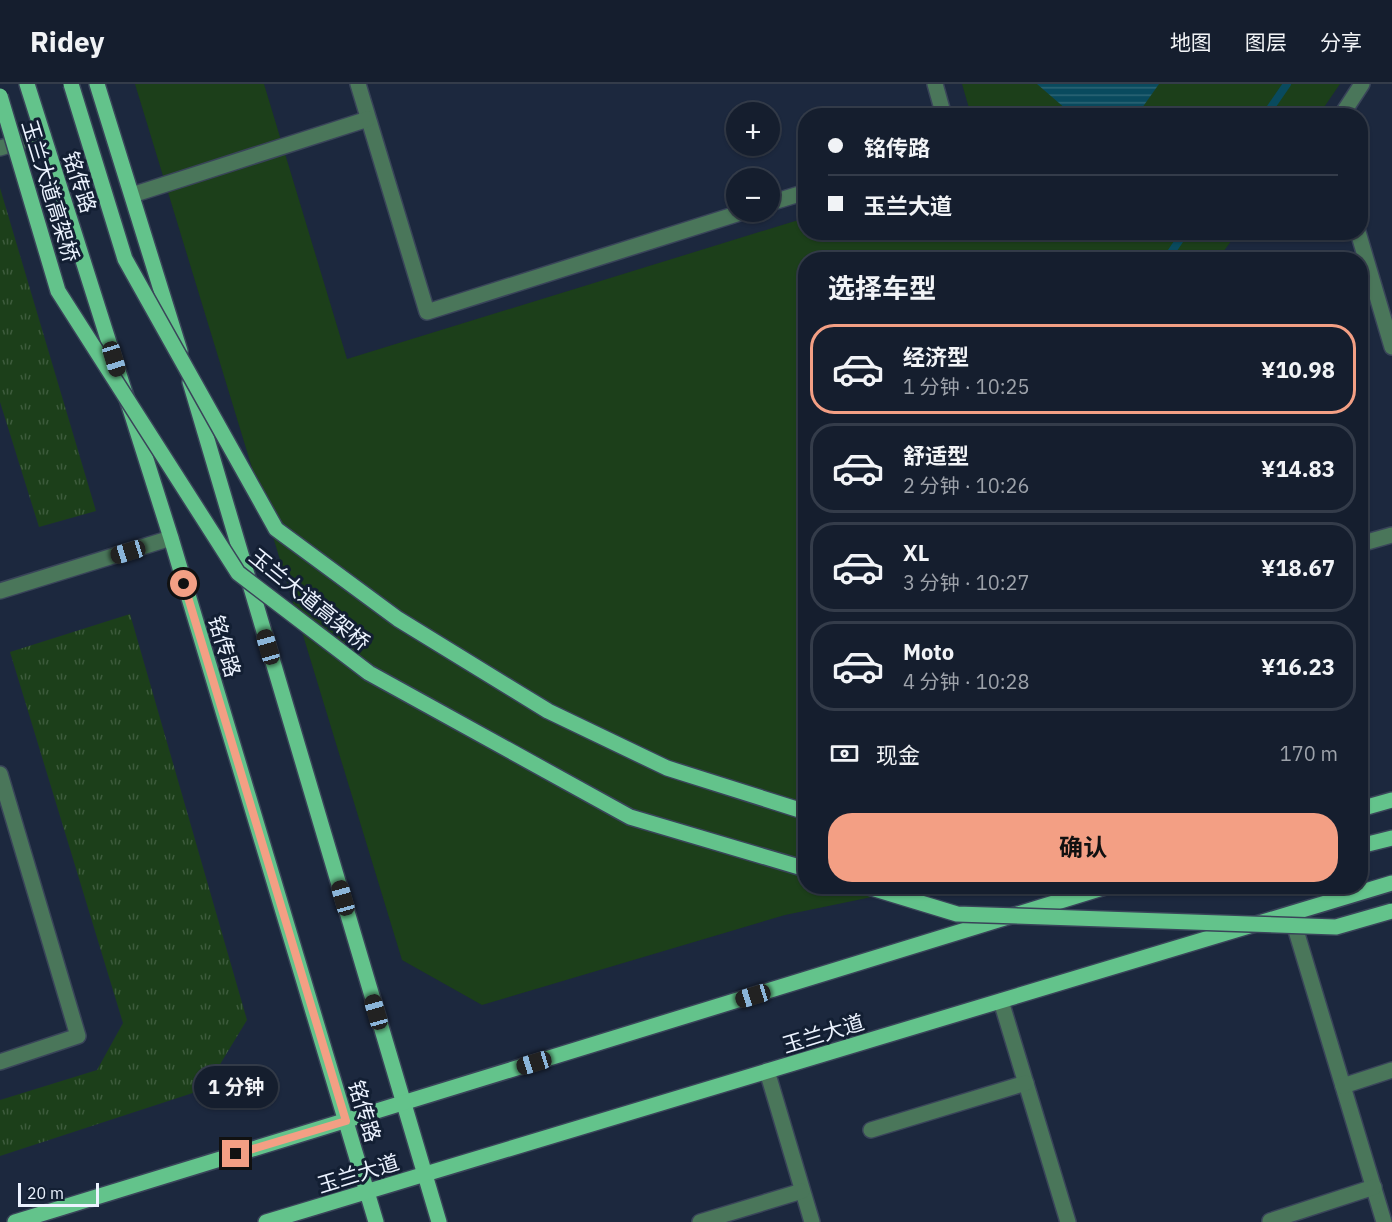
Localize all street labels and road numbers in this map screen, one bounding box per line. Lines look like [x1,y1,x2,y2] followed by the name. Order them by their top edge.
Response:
[16,117,86,265] street label: 玉兰大道高架桥
[57,148,103,216] street label: 铭传路
[244,542,376,656] street label: 玉兰大道高架桥
[202,612,248,680] street label: 铭传路
[779,1007,867,1059] street label: 玉兰大道
[342,1077,388,1145] street label: 铭传路
[314,1147,402,1199] street label: 玉兰大道

